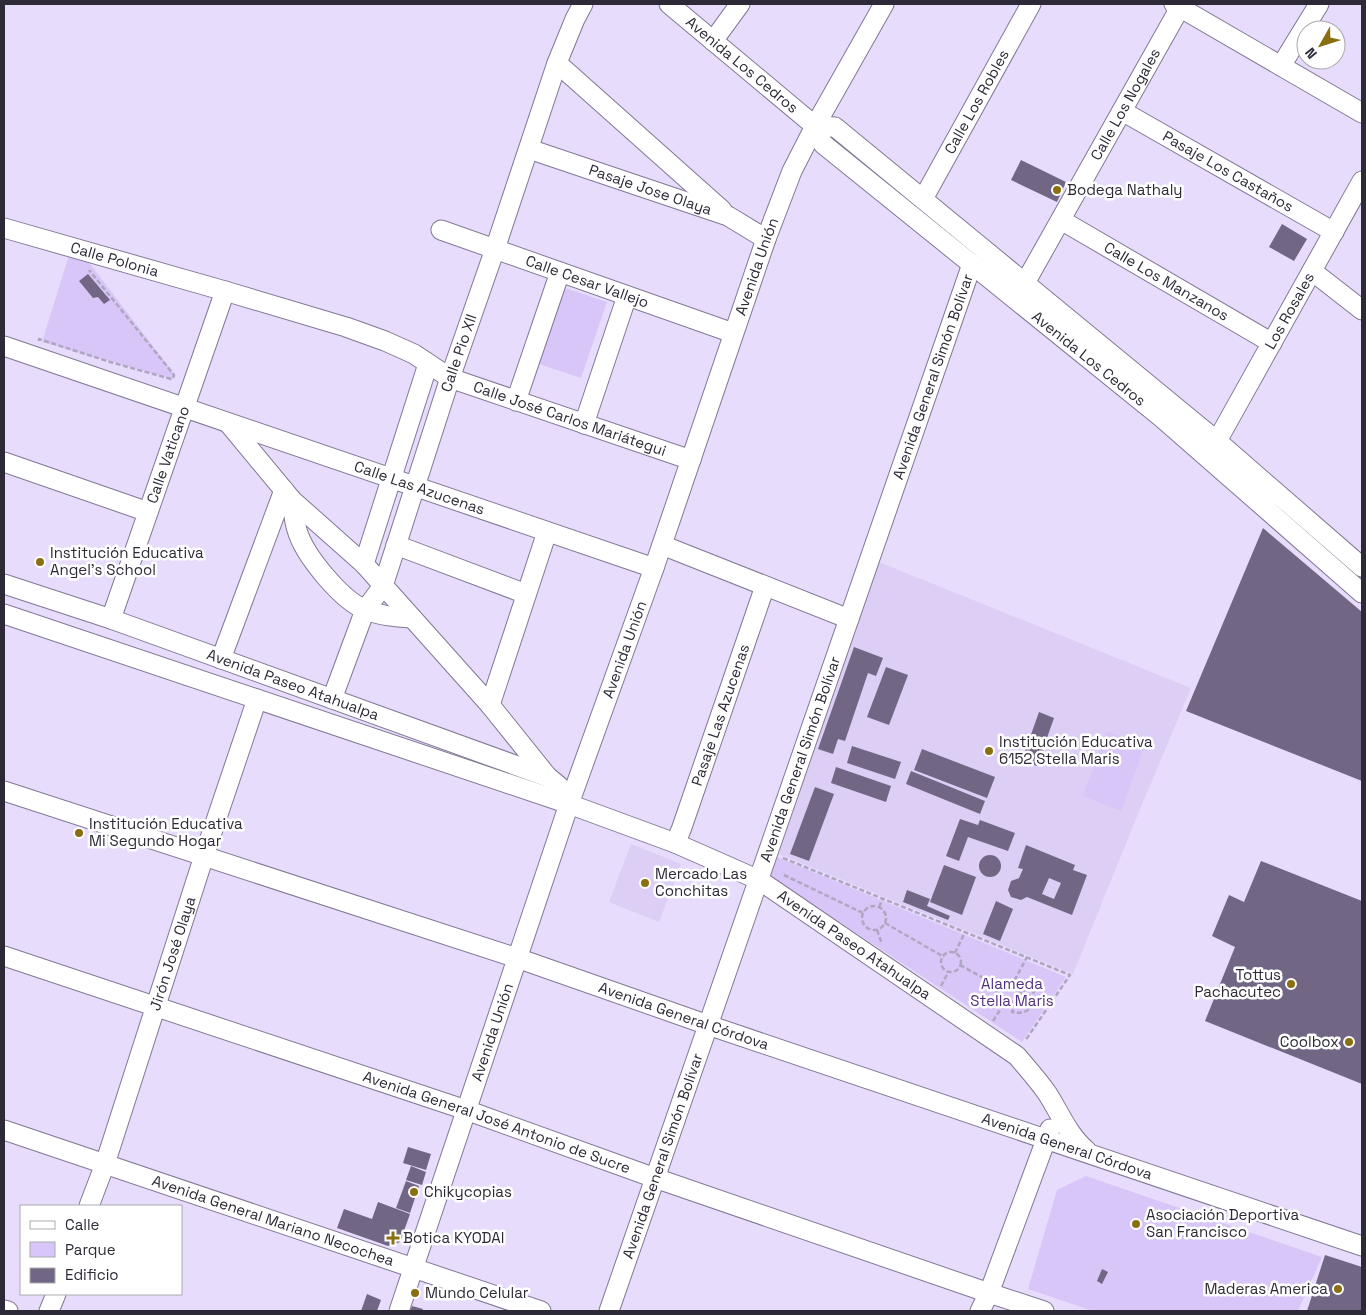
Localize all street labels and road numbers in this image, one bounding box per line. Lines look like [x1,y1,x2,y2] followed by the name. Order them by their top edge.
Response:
[682,12,802,117] street label: Avenida Los Cedros
[1086,45,1164,163] street label: Calle Los Nogales
[940,46,1013,157] street label: Calle Los Robles
[1159,126,1297,216] street label: Pasaje Los Castaños
[586,160,715,219] street label: Pasaje Jose Olaya
[731,215,782,318] street label: Avenida Unión
[68,237,161,281] street label: Calle Polonia
[1101,237,1233,325] street label: Calle Los Manzanos
[523,251,652,312] street label: Calle Cesar Vallejo
[1260,269,1318,352] street label: Los Rosales
[888,271,977,482] street label: Avenida General Simón Bolívar
[1028,307,1150,410] street label: Avenida Los Cedros
[436,311,481,394] street label: Calle Pio XII
[471,377,669,460] street label: Calle José Carlos Mariátegui
[142,403,193,506] street label: Calle Vaticano
[352,456,487,519] street label: Calle Las Azucenas
[598,598,650,701] street label: Avenida Unión
[687,641,753,788] street label: Pasaje Las Azucenas
[204,644,382,724] street label: Avenida Paseo Atahualpa
[755,653,844,864] street label: Avenida General Simón Bolívar
[774,885,935,1004] street label: Avenida Paseo Atahualpa
[145,894,199,1013] street label: Jirón José Olaya
[596,977,772,1054] street label: Avenida General Córdova
[467,981,517,1084] street label: Avenida Unión
[618,1050,707,1261] street label: Avenida General Simón Bolívar
[361,1066,633,1177] street label: Avenida General José Antonio de Sucre
[980,1108,1155,1184] street label: Avenida General Córdova
[150,1171,397,1270] street label: Avenida General Mariano Necochea

